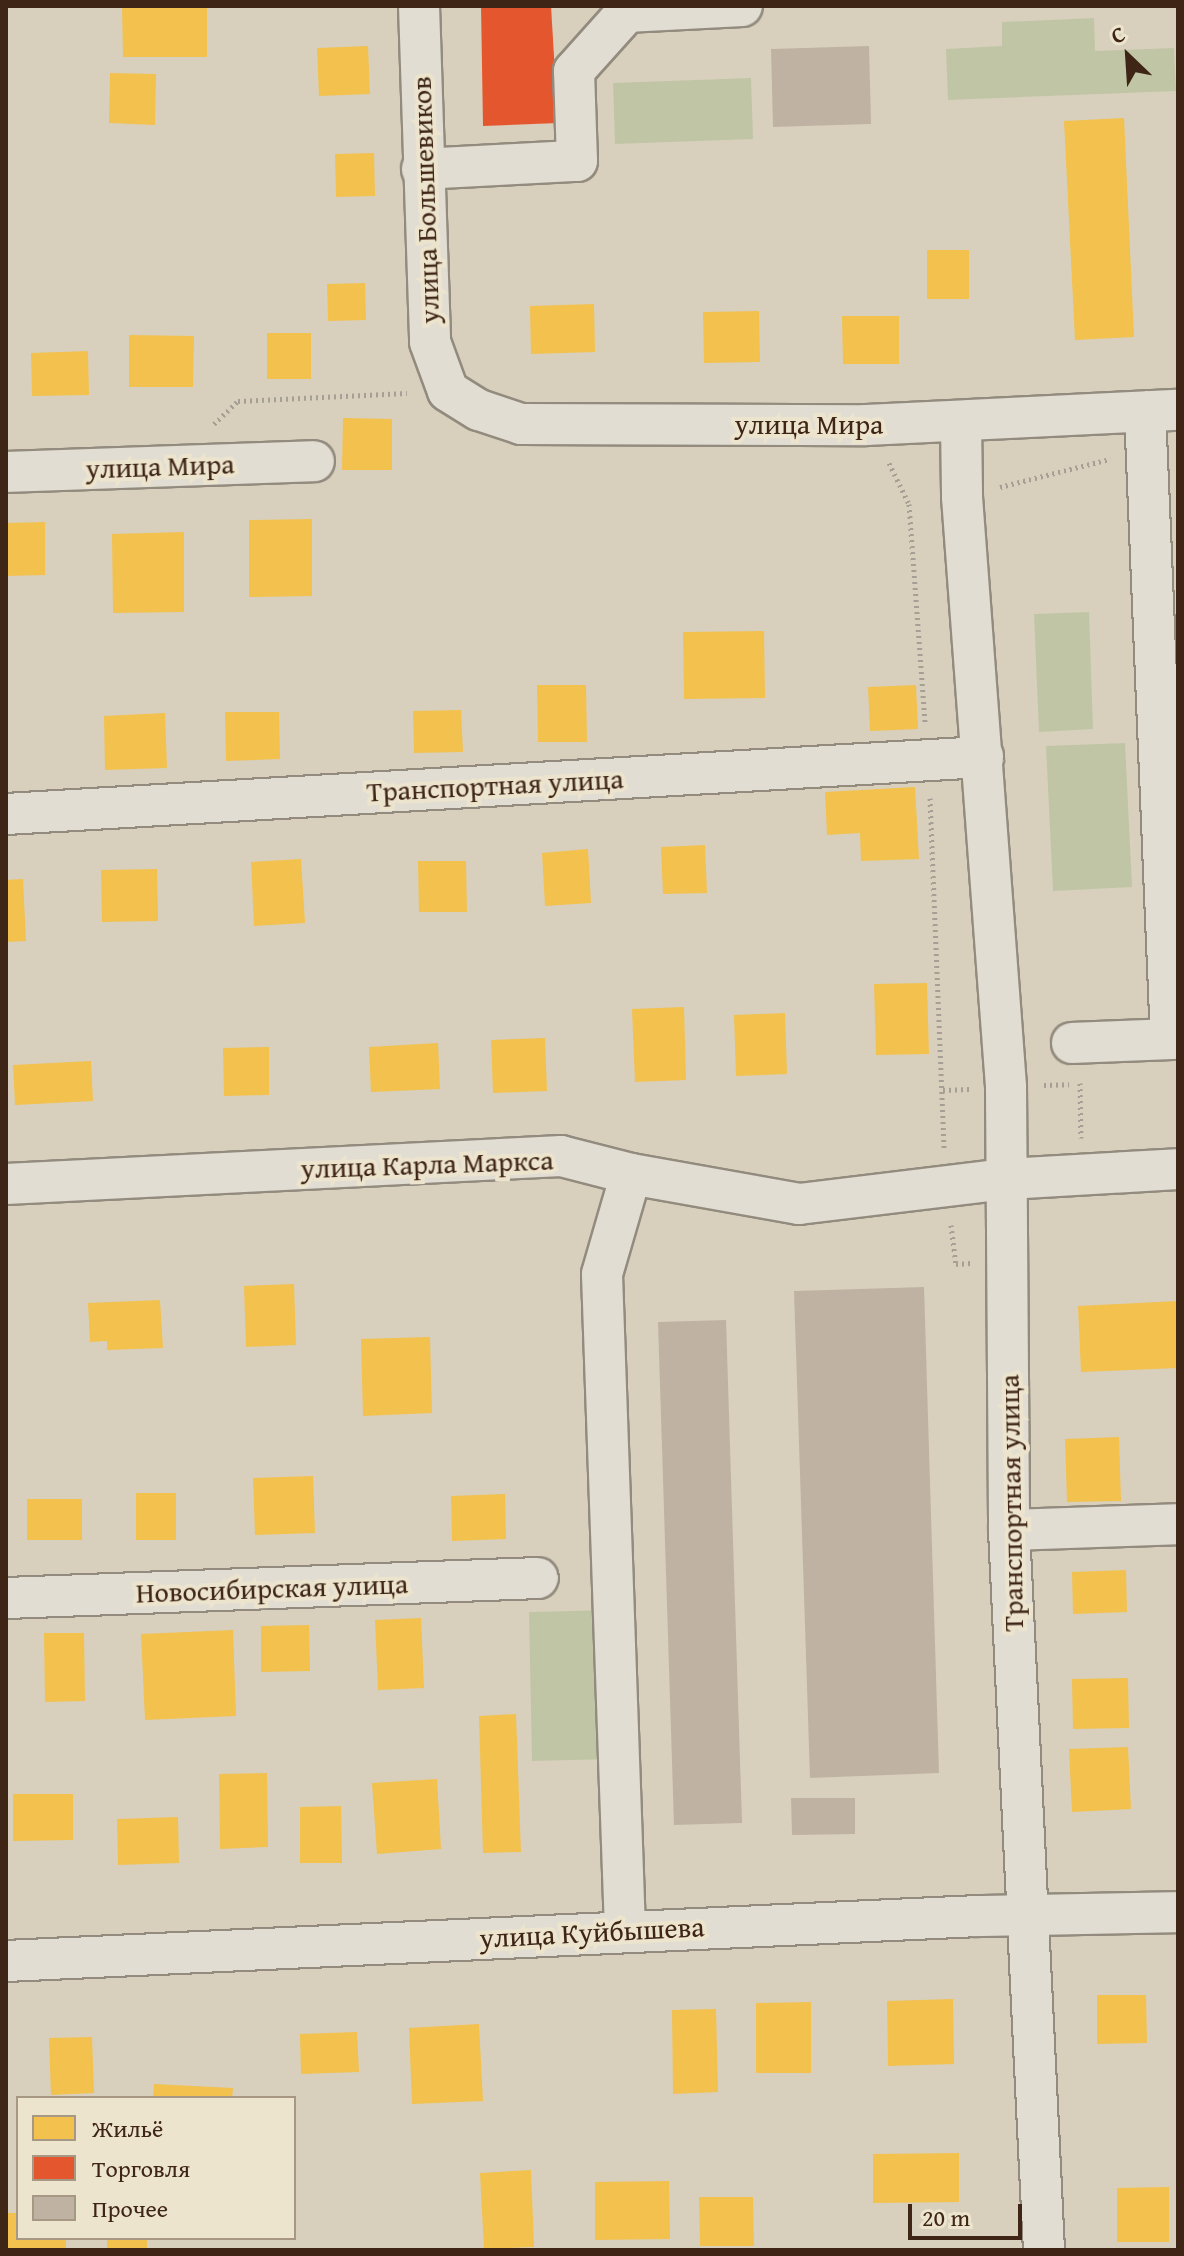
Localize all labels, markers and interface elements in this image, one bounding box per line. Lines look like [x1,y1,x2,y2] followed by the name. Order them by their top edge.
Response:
[1088,16,1168,96] north arrow
[1105,17,1130,51] text: С
[404,76,446,324] street label: улица Большевиков
[735,407,883,441] street label: улица Мира
[85,447,235,485] street label: улица Мира
[366,761,624,809] street label: Транспортная улица
[300,1143,554,1185] street label: улица Карла Маркса
[992,1374,1030,1632] street label: Транспортная улица
[135,1566,409,1610] street label: Новосибирская улица
[479,1909,705,1955] street label: улица Куйбышева
[16,2096,296,2240] legend
[92,2111,163,2146] text: Жильё
[92,2151,190,2186] text: Торговля
[912,2188,1026,2238] scale bar
[92,2191,168,2226] text: Прочее
[922,2200,970,2235] text: 20 m

